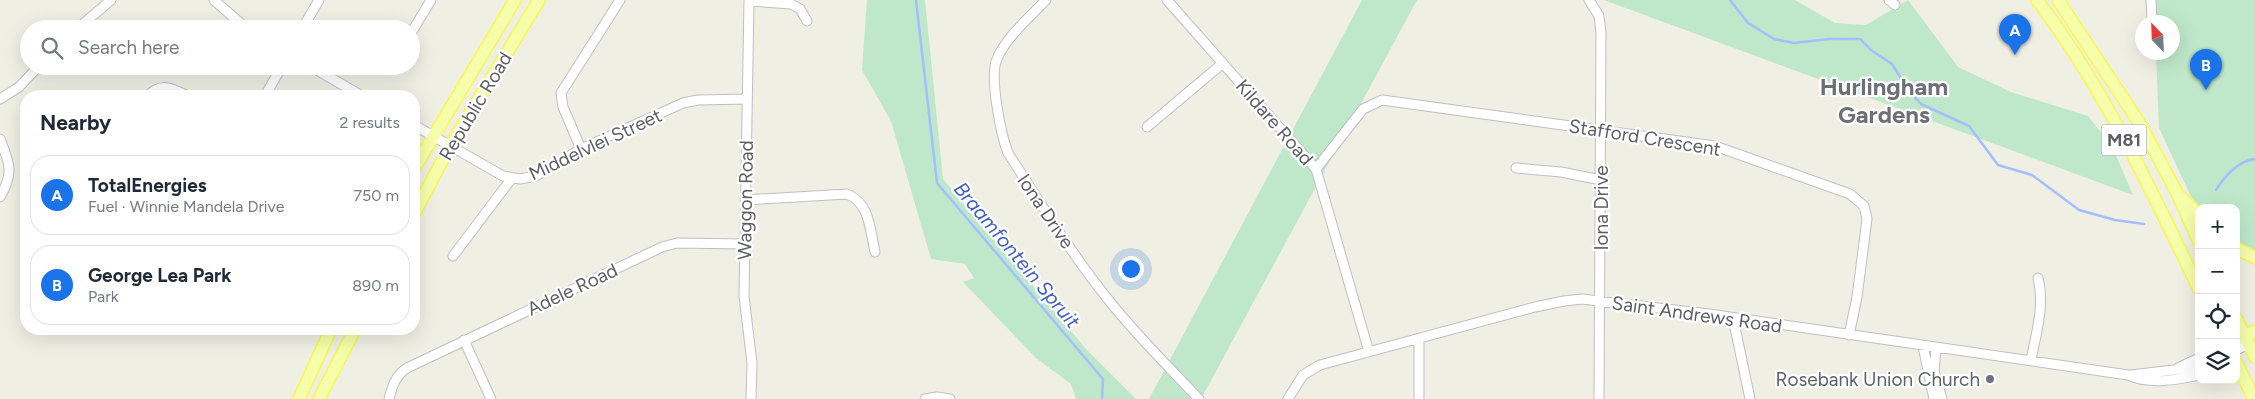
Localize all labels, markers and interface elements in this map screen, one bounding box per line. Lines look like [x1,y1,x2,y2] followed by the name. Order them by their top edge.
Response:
[1999,14,2031,55] pin: A
[2135,15,2180,60] north arrow
[20,20,420,75] search box
[38,34,66,62] icon: search
[78,36,180,59] text: Search here
[434,48,517,165] street label: Republic Road
[2190,49,2222,90] pin: B
[1820,72,1948,129] district label: Hurlingham Gardens
[1231,75,1318,170] street label: Kildare Road
[525,104,665,185] street label: Middelvlei Street
[40,110,111,135] text: Nearby
[340,113,400,132] text: 2 results
[1567,114,1723,161] street label: Stafford Crescent
[2102,124,2146,156] road number: M81
[733,140,758,260] street label: Waggon Road
[1590,165,1613,251] street label: Iona Drive
[1012,170,1079,253] street label: Iona Drive
[88,174,207,197] text: TotalEnergies
[949,177,1085,333] water label: Braamfontein Spruit
[51,186,63,205] text: A
[353,186,399,205] text: 750 m
[88,197,284,216] text: Fuel · Winnie Mandela Drive
[2195,204,2240,384] map controls
[2195,204,2240,249] button: +
[2195,249,2240,294] button: −
[1118,256,1144,282] your location
[523,258,621,320] street label: Adele Road
[88,264,232,287] text: George Lea Park
[52,276,62,295] text: B
[352,276,399,295] text: 890 m
[88,287,118,306] text: Park
[1610,291,1783,338] street label: Saint Andrews Road
[2195,294,2240,339] button: locate
[2195,339,2240,384] button: layers
[1776,368,1980,391] place label: Rosebank Union Church
[1984,373,1996,385] marker: Rosebank Union Church

